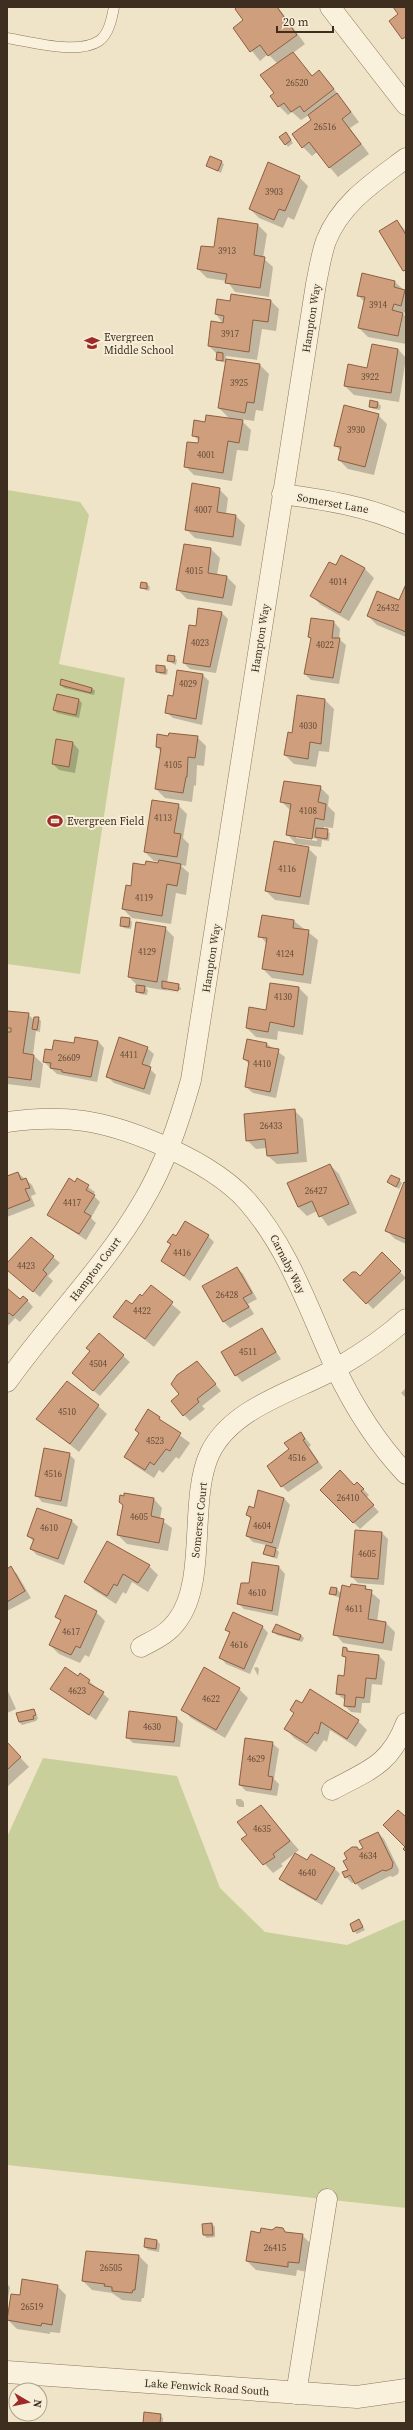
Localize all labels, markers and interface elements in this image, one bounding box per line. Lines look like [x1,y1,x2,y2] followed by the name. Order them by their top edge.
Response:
[277,8,333,34] scale bar
[283,14,309,30] text: 20 m
[286,77,309,89] house number: 26520
[314,121,337,133] house number: 26516
[265,186,283,198] house number: 3903
[218,245,236,257] house number: 3913
[299,282,324,354] street label: Hampton Way
[369,299,387,311] house number: 3914
[221,328,239,340] house number: 3917
[104,330,174,358] place label: Evergreen Middle School
[83,334,101,352] school or university icon: Evergreen Middle School
[361,371,379,383] house number: 3922
[230,377,248,389] house number: 3925
[347,424,365,436] house number: 3930
[197,449,215,461] house number: 4001
[296,490,370,517] street label: Somerset Lane
[194,504,212,516] house number: 4007
[185,565,203,577] house number: 4015
[329,576,347,588] house number: 4014
[248,602,273,674] street label: Hampton Way
[377,602,400,614] house number: 26432
[191,637,209,649] house number: 4023
[316,639,334,651] house number: 4022
[179,678,197,690] house number: 4029
[299,720,317,732] house number: 4030
[164,759,182,771] house number: 4105
[299,805,317,817] house number: 4108
[46,812,64,830] sports icon: Evergreen Field
[154,812,172,824] house number: 4113
[67,814,145,829] place label: Evergreen Field
[278,863,296,875] house number: 4116
[135,892,153,904] house number: 4119
[199,922,224,994] street label: Hampton Way
[138,946,156,958] house number: 4129
[276,948,294,960] house number: 4124
[274,991,292,1003] house number: 4130
[120,1049,138,1061] house number: 4411
[58,1052,81,1064] house number: 26609
[253,1058,271,1070] house number: 4410
[260,1120,283,1132] house number: 26433
[305,1185,328,1197] house number: 26427
[63,1197,81,1209] house number: 4417
[266,1232,309,1297] street label: Carnaby Way
[66,1234,125,1304] street label: Hampton Court
[173,1247,191,1259] house number: 4416
[17,1260,35,1272] house number: 4423
[216,1289,239,1301] house number: 26428
[133,1305,151,1317] house number: 4422
[239,1346,257,1358] house number: 4511
[89,1358,107,1370] house number: 4504
[58,1406,76,1418] house number: 4510
[146,1435,164,1447] house number: 4523
[288,1452,306,1464] house number: 4516
[44,1468,62,1480] house number: 4516
[188,1481,211,1559] street label: Somerset Court
[337,1492,360,1504] house number: 26410
[130,1511,148,1523] house number: 4605
[253,1520,271,1532] house number: 4604
[40,1522,58,1534] house number: 4610
[358,1548,376,1560] house number: 4605
[248,1587,266,1599] house number: 4610
[345,1603,363,1615] house number: 4611
[62,1626,80,1638] house number: 4617
[230,1639,248,1651] house number: 4616
[68,1685,86,1697] house number: 4623
[202,1693,220,1705] house number: 4622
[143,1721,161,1733] house number: 4630
[247,1753,265,1765] house number: 4629
[253,1823,271,1835] house number: 4635
[359,1850,377,1862] house number: 4634
[298,1867,316,1879] house number: 4640
[264,2242,287,2254] house number: 26415
[100,2262,123,2274] house number: 26505
[21,2301,44,2313] house number: 26519
[144,2376,270,2399] street label: Lake Fenwick Road South
[8,2382,48,2422] north arrow
[29,2398,45,2409] text: N

